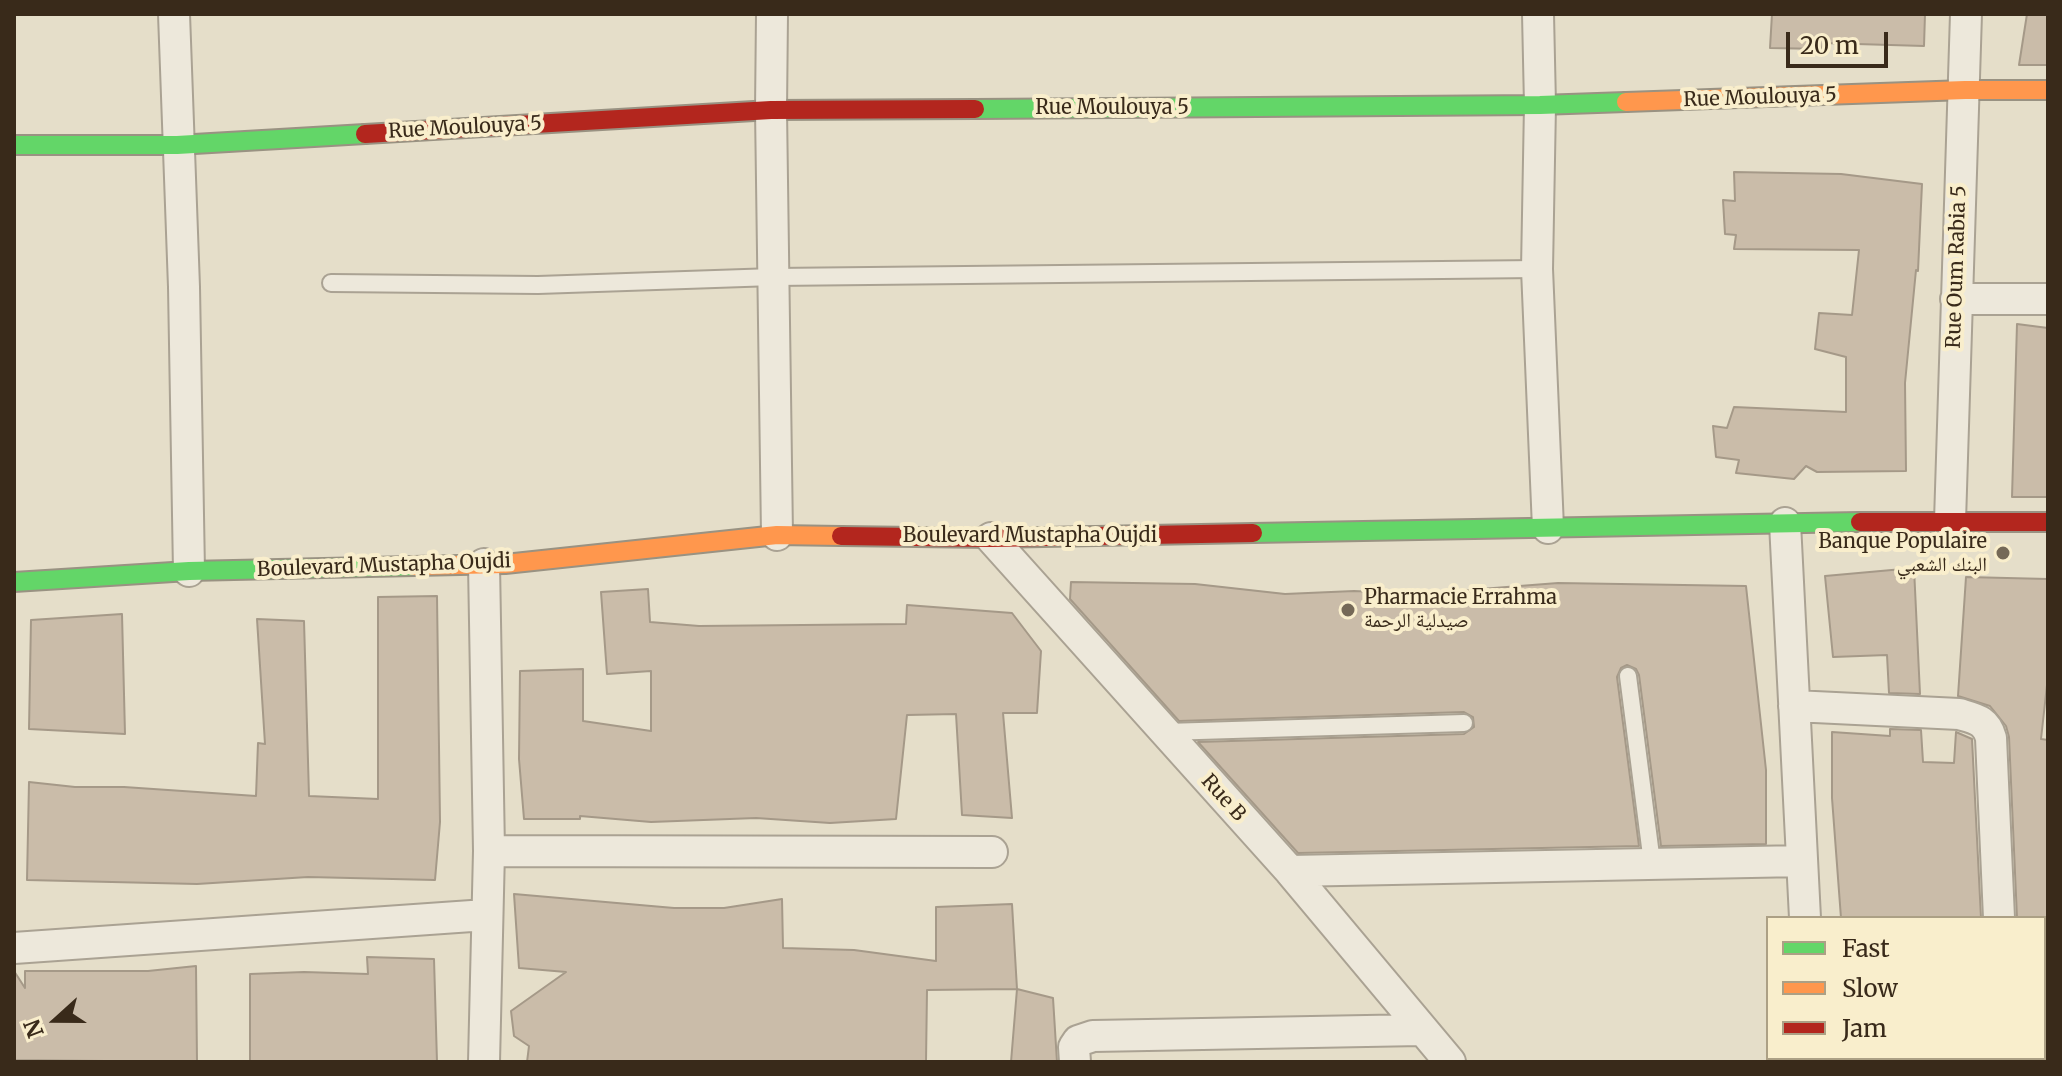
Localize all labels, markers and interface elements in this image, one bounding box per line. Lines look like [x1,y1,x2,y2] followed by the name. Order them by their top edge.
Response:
[1790,16,1892,66] scale bar
[1800,30,1859,61] text: 20 m
[1683,83,1837,113] street label: Rue Moulouya 5
[1035,96,1189,120] street label: Rue Moulouya 5
[388,112,542,144] street label: Rue Moulouya 5
[1942,185,1972,349] street label: Rue Oum Rabia 5
[903,524,1157,548] street label: Boulevard Mustapha Oujdi
[1818,530,1987,577] place label: Banque Populaire البنك الشعبي
[1994,544,2012,562] marker: Banque Populaire البنك الشعبي
[256,550,512,582] street label: Boulevard Mustapha Oujdi
[1364,586,1557,633] place label: Pharmacie Errahma صيدلية الرحمة
[1339,601,1357,619] marker: Pharmacie Errahma صيدلية الرحمة
[1196,770,1250,826] street label: Rue B
[1766,916,2046,1060] legend
[1842,933,1890,964] text: Fast
[1842,973,1898,1004] text: Slow
[16,980,96,1060] north arrow
[1842,1013,1887,1044] text: Jam
[17,1015,50,1042] text: N

